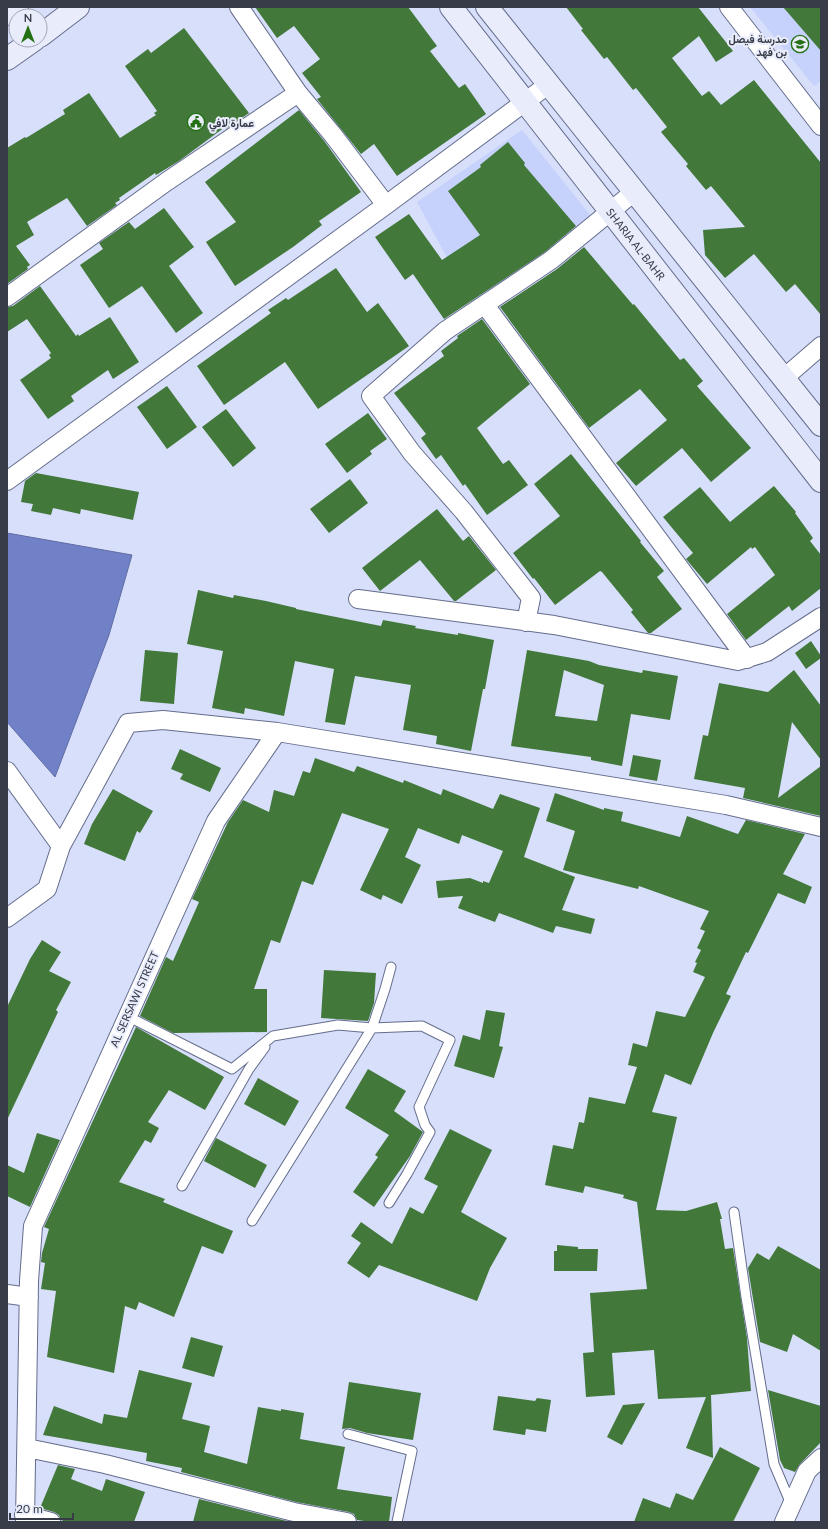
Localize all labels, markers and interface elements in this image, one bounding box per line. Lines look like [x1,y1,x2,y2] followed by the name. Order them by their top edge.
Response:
[8,8,48,48] north arrow
[24,11,32,24] text: N
[729,32,787,59] place label: مدرسة فيصل بن فهد
[790,34,810,54] school or university icon: مدرسة فيصل بن فهد
[186,112,206,132] public building icon: عمارة لافي
[209,116,254,132] place label: عمارة لافي
[604,206,668,283] street label: SHARIA AL-BAHR
[107,949,161,1049] street label: AL SERSAWI STREET
[10,1495,73,1521] scale bar
[16,1501,43,1516] text: 20 m

